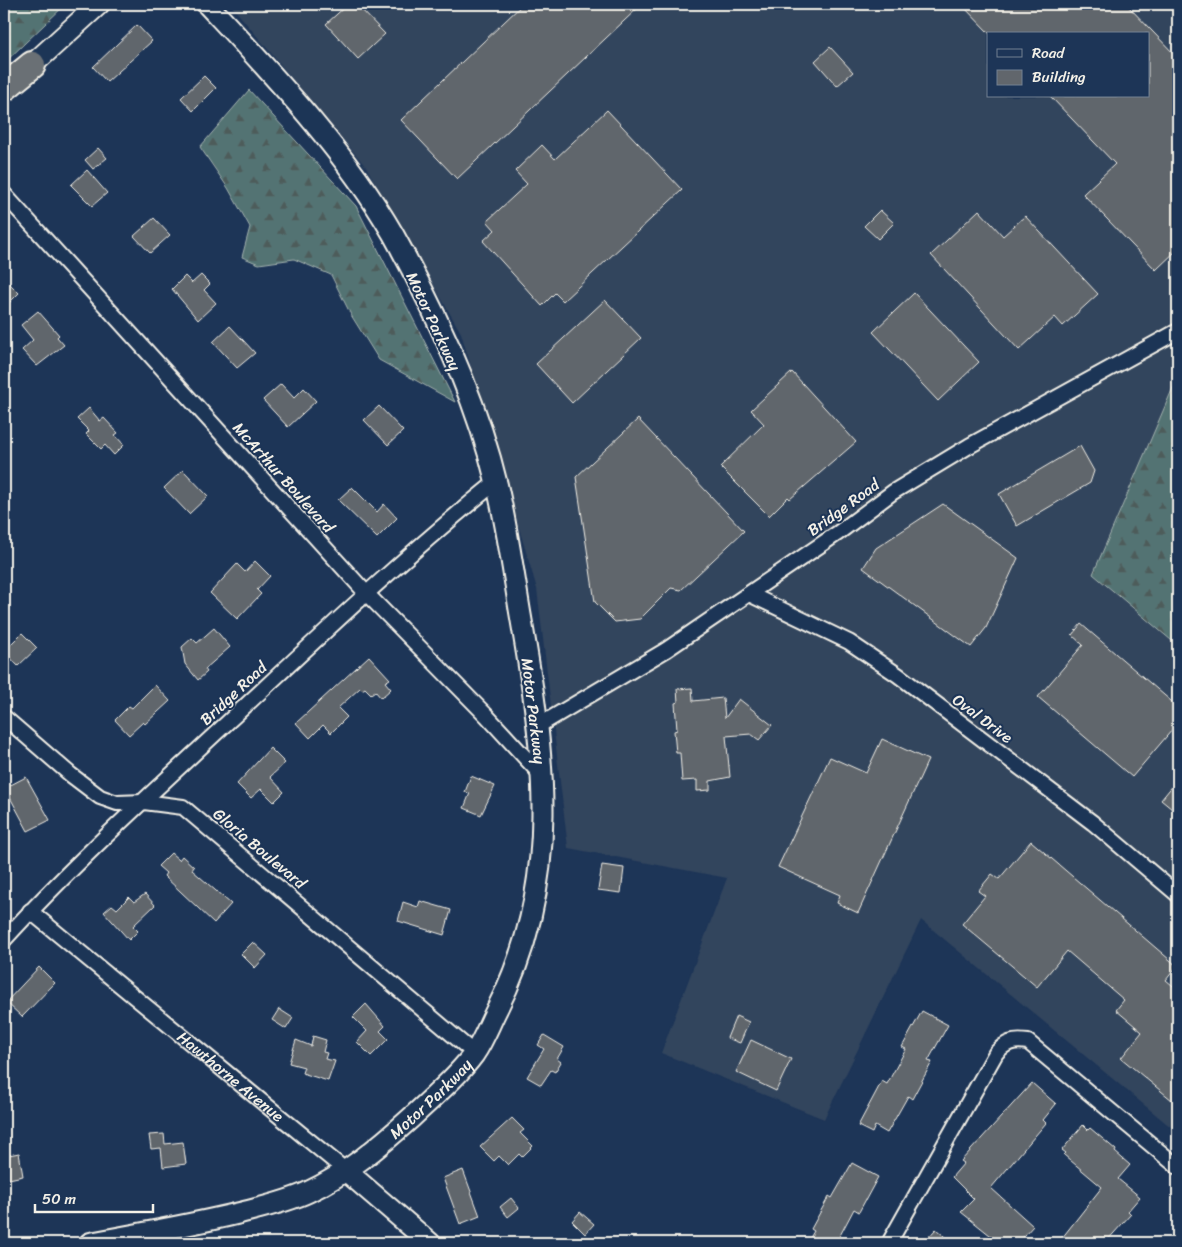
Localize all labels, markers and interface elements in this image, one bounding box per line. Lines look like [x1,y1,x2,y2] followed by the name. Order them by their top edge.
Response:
[987,32,1150,98] legend
[1032,40,1065,66] text: Road
[1032,64,1086,90] text: Building
[398,267,470,376] street label: Motor Parkway
[225,415,343,541] street label: McArthur Boulevard
[801,470,887,544] street label: Bridge Road
[193,653,275,733] street label: Bridge Road
[513,656,555,767] street label: Motor Parkway
[946,686,1020,751] street label: Oval Drive
[206,800,314,898] street label: Gloria Boulevard
[170,1023,291,1130] street label: Hawthorne Avenue
[382,1051,480,1146] street label: Motor Parkway
[35,1182,152,1214] scale bar
[42,1186,77,1212] text: 50 m

